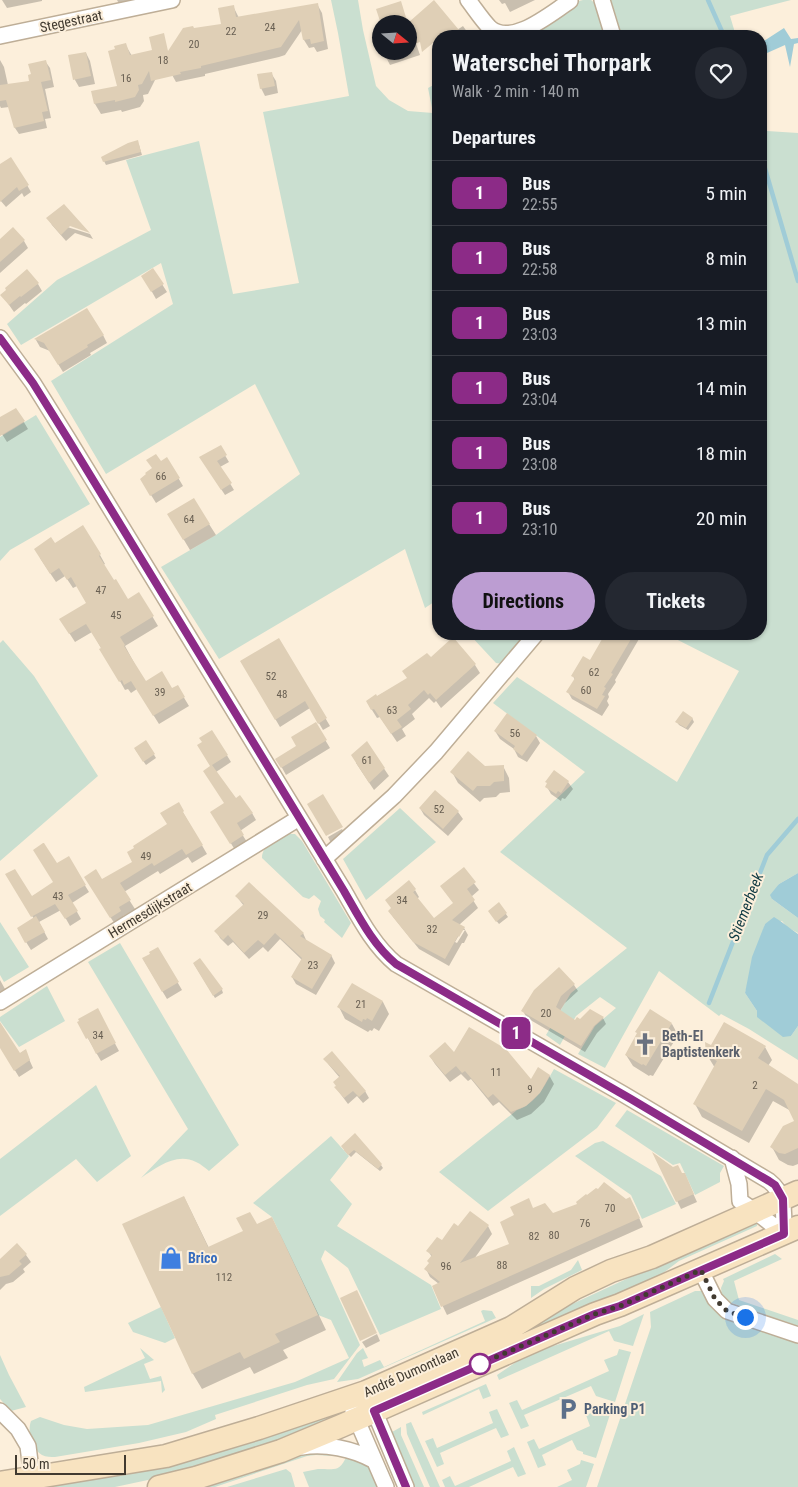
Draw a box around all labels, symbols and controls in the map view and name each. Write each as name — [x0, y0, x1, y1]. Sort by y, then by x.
street label: Stegestraat — [38, 7, 104, 35]
north arrow — [372, 15, 418, 60]
map controls — [372, 15, 417, 60]
house number: 24 — [265, 21, 276, 34]
house number: 22 — [226, 25, 236, 38]
house number: 20 — [189, 38, 199, 51]
button: heart — [695, 47, 747, 99]
text: Waterschei Thorpark — [452, 49, 651, 77]
house number: 18 — [158, 54, 168, 67]
house number: 16 — [121, 72, 131, 85]
text: Walk · 2 min · 140 m — [452, 82, 579, 101]
text: Departures — [452, 126, 536, 149]
text: Bus — [522, 172, 551, 195]
text: 1 — [475, 182, 484, 203]
text: 5 min — [705, 182, 747, 205]
text: 22:55 — [522, 195, 557, 214]
text: Bus — [522, 237, 551, 260]
text: 1 — [475, 247, 484, 268]
text: 8 min — [705, 247, 747, 270]
text: 22:58 — [522, 260, 557, 279]
text: Bus — [522, 302, 551, 325]
text: 1 — [475, 312, 484, 333]
text: 13 min — [696, 312, 747, 335]
text: 23:03 — [522, 325, 557, 344]
text: Bus — [522, 367, 551, 390]
text: 1 — [475, 377, 484, 398]
text: 14 min — [696, 377, 747, 400]
text: 23:04 — [522, 390, 557, 409]
text: Bus — [522, 432, 551, 455]
text: 1 — [475, 442, 484, 463]
text: 18 min — [696, 442, 747, 465]
text: 23:08 — [522, 455, 557, 474]
house number: 66 — [156, 470, 166, 483]
text: Bus — [522, 497, 551, 520]
text: 1 — [475, 507, 484, 528]
text: 20 min — [696, 507, 747, 530]
house number: 64 — [184, 513, 195, 526]
text: 23:10 — [522, 520, 557, 539]
button: Directions — [452, 572, 595, 630]
button: Tickets — [605, 572, 747, 630]
house number: 47 — [96, 584, 106, 597]
house number: 45 — [111, 609, 121, 622]
house number: 62 — [589, 666, 599, 679]
house number: 52 — [266, 670, 276, 683]
house number: 60 — [581, 684, 591, 697]
house number: 39 — [155, 686, 165, 699]
house number: 48 — [277, 688, 287, 701]
house number: 63 — [387, 704, 397, 717]
house number: 56 — [510, 727, 520, 740]
house number: 61 — [362, 754, 372, 767]
house number: 52 — [434, 803, 444, 816]
house number: 49 — [141, 850, 151, 863]
water label: Stiemerbeek — [725, 870, 767, 944]
street label: Hermesdijkstraat — [105, 879, 195, 941]
house number: 43 — [53, 890, 63, 903]
house number: 34 — [397, 894, 408, 907]
house number: 29 — [258, 909, 268, 922]
house number: 32 — [427, 923, 437, 936]
house number: 23 — [308, 959, 318, 972]
house number: 21 — [356, 998, 366, 1011]
house number: 20 — [541, 1007, 551, 1020]
line badge: 1 — [500, 1017, 532, 1049]
text: 1 — [511, 1022, 521, 1043]
place label: Beth-El Baptistenkerk — [662, 1028, 740, 1060]
house number: 34 — [93, 1029, 104, 1042]
church icon: Beth-El Baptistenkerk — [632, 1031, 658, 1057]
house number: 11 — [491, 1066, 501, 1079]
house number: 2 — [752, 1079, 758, 1092]
house number: 9 — [527, 1083, 533, 1096]
house number: 70 — [605, 1202, 615, 1215]
house number: 76 — [580, 1217, 590, 1230]
house number: 80 — [549, 1229, 559, 1242]
house number: 82 — [529, 1230, 539, 1243]
shop icon: Brico — [158, 1245, 184, 1271]
place label: Brico — [188, 1250, 217, 1266]
house number: 88 — [497, 1259, 507, 1272]
house number: 96 — [441, 1260, 451, 1273]
house number: 112 — [216, 1271, 232, 1284]
your location — [733, 1305, 758, 1330]
street label: André Dumontlaan — [361, 1344, 461, 1400]
unlabelled marker — [469, 1353, 491, 1375]
parking icon: Parking P1 — [555, 1396, 581, 1422]
place label: Parking P1 — [584, 1401, 646, 1417]
scale bar — [15, 1452, 126, 1475]
text: 50 m — [22, 1456, 50, 1472]

